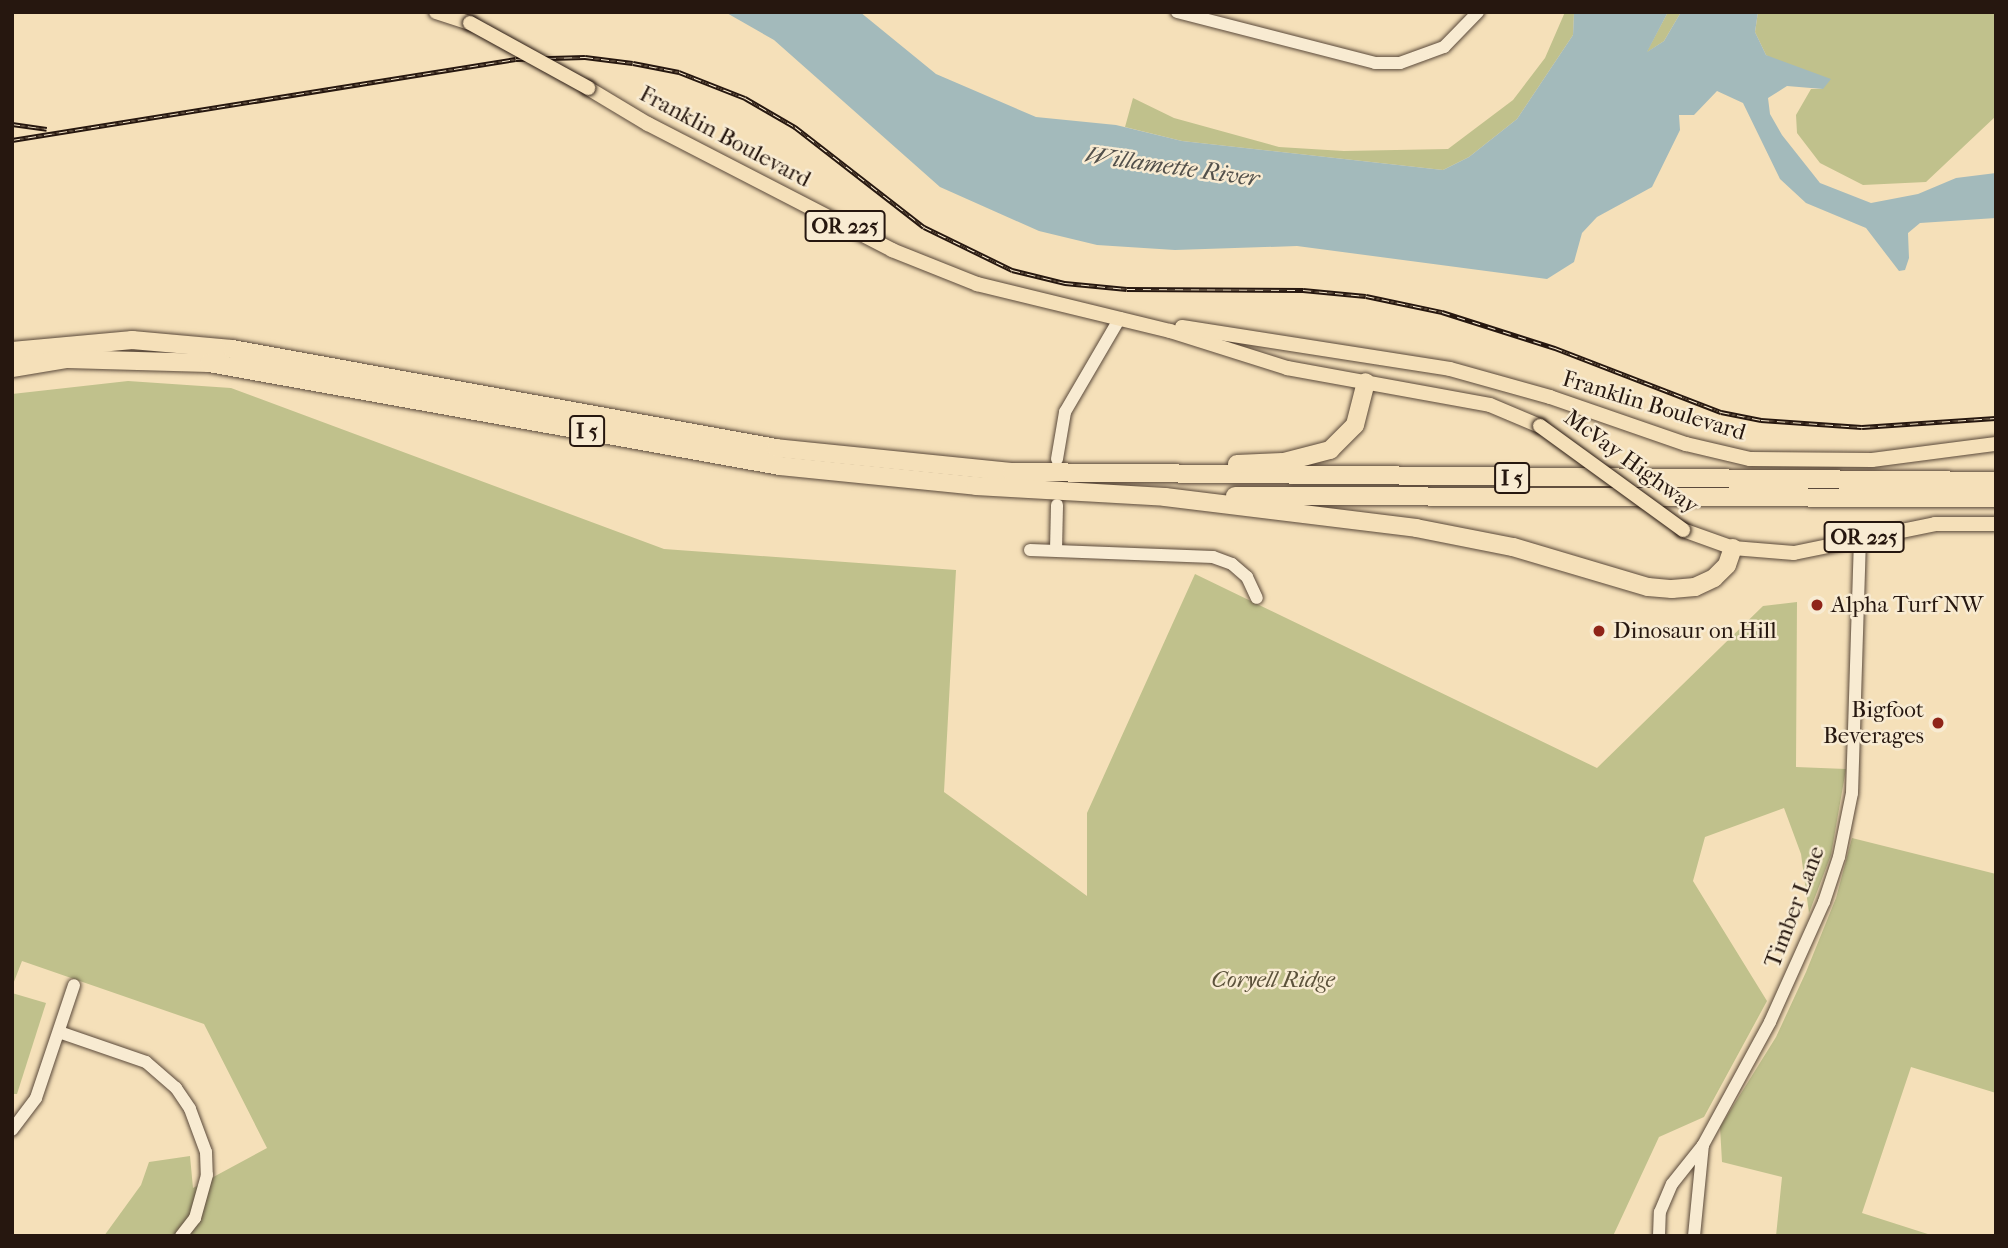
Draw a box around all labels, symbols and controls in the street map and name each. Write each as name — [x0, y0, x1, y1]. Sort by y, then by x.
street label: Franklin Boulevard — [635, 80, 815, 194]
water label: Willamette River — [1083, 141, 1261, 193]
road number: OR 225 — [803, 208, 887, 244]
street label: Franklin Boulevard — [1559, 365, 1749, 447]
street label: McVay Highway — [1558, 404, 1704, 520]
road number: I 5 — [568, 414, 606, 448]
road number: I 5 — [1493, 461, 1531, 496]
road number: OR 225 — [1822, 520, 1906, 554]
place label: Alpha Turf NW — [1831, 591, 1983, 619]
marker: Alpha Turf NW — [1809, 597, 1825, 613]
place label: Dinosaur on Hill — [1613, 617, 1777, 645]
marker: Dinosaur on Hill — [1591, 623, 1607, 639]
place label: Bigfoot Beverages — [1823, 696, 1924, 750]
marker: Bigfoot Beverages — [1930, 715, 1946, 731]
street label: Timber Lane — [1759, 842, 1831, 972]
park label: Coryell Ridge — [1211, 966, 1335, 994]

